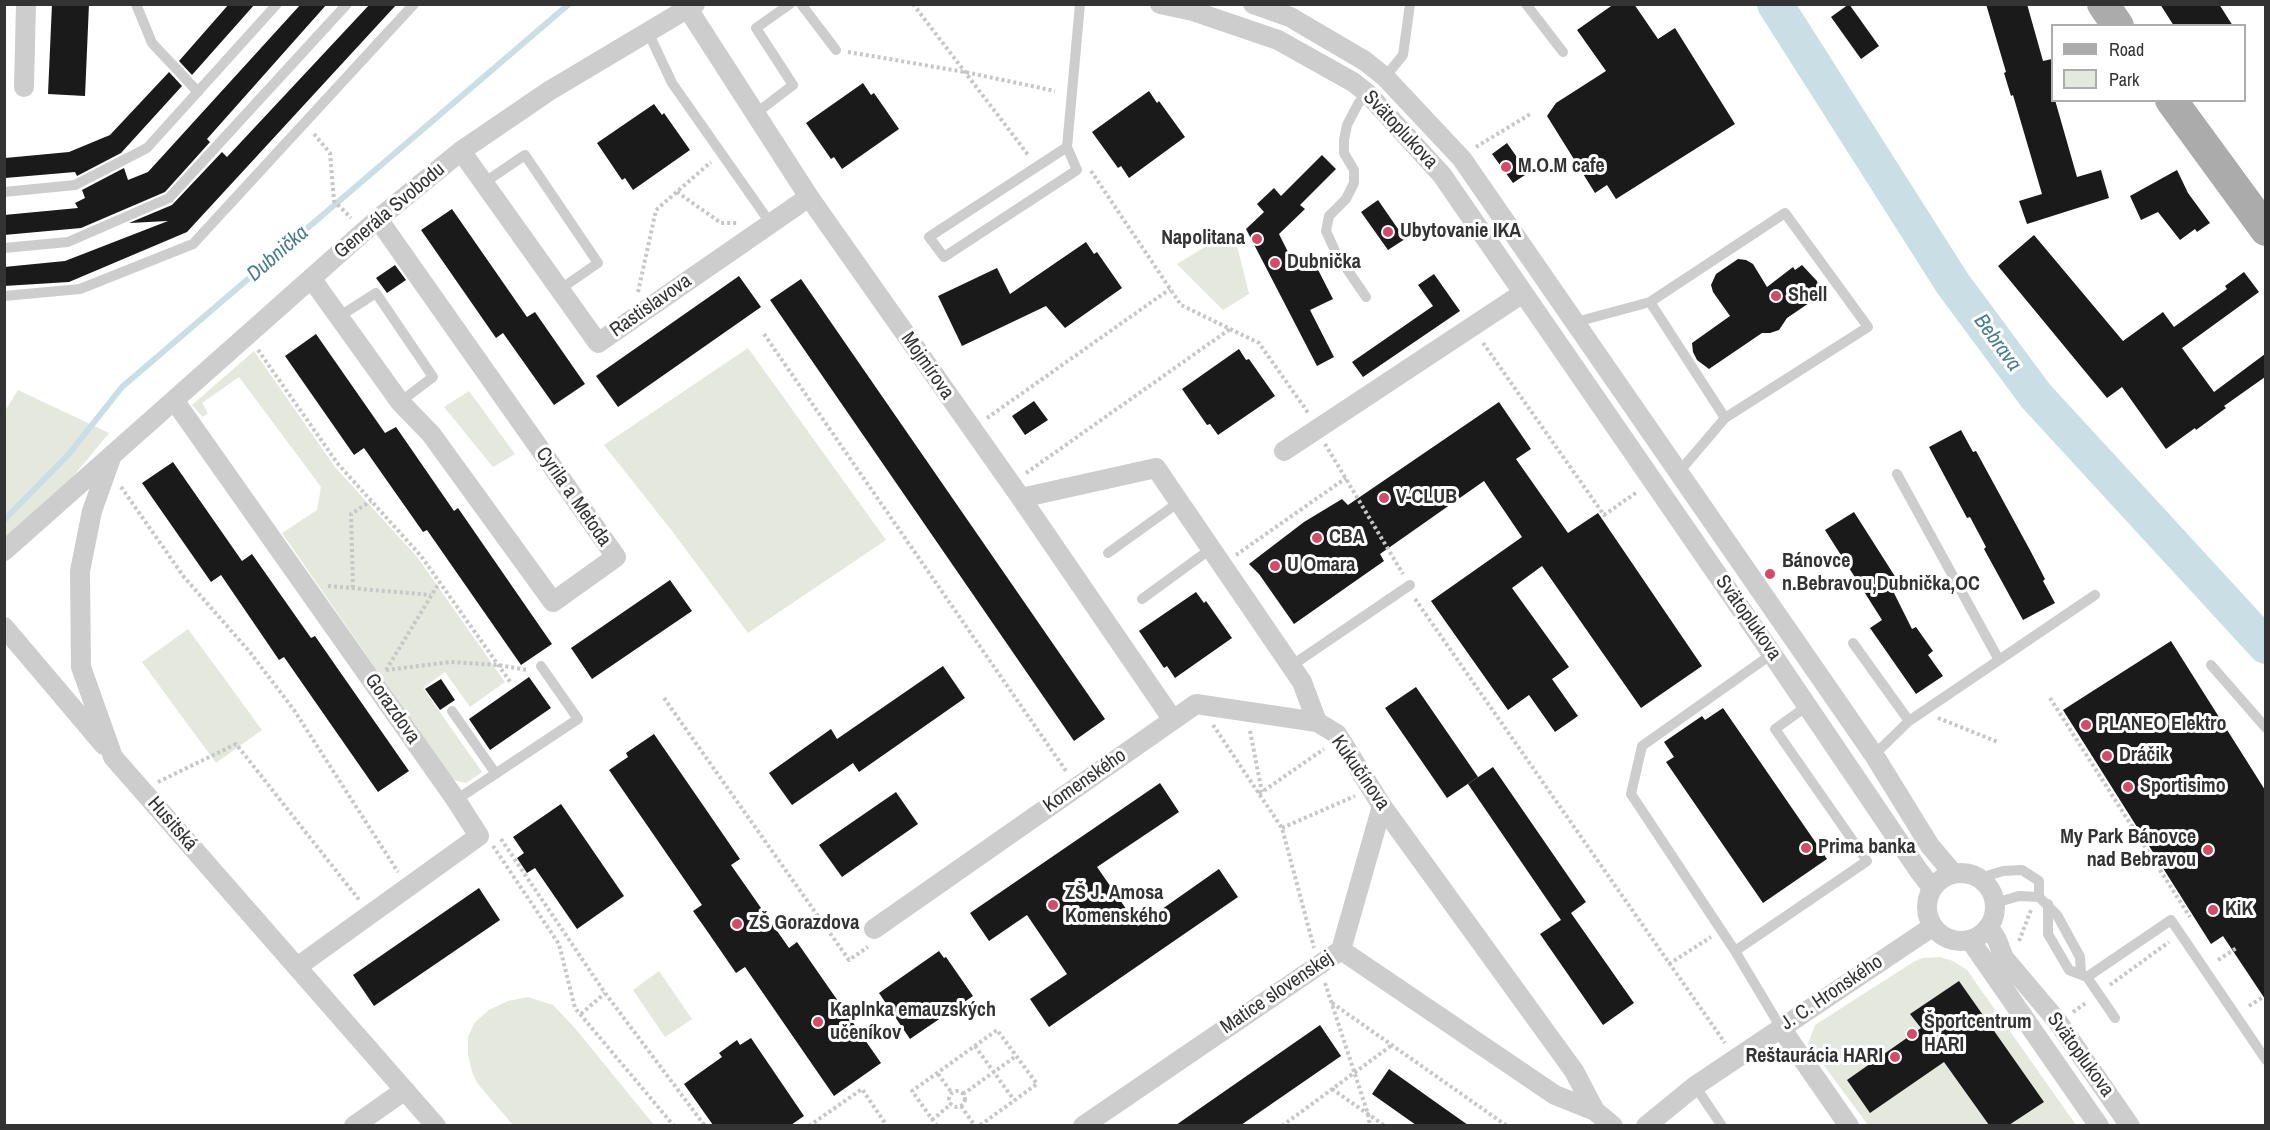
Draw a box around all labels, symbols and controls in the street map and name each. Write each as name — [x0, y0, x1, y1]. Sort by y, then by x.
legend — [2051, 24, 2246, 102]
text: Road — [2109, 37, 2144, 62]
text: Park — [2109, 67, 2139, 92]
street label: Svätoplukova — [1358, 86, 1442, 174]
place label: M.O.M cafe — [1518, 155, 1605, 179]
street label: Generála Svobodu — [330, 158, 450, 264]
marker: M.O.M cafe — [1499, 160, 1513, 174]
place label: Ubytovanie IKA — [1400, 220, 1521, 244]
water label: Dubnička — [242, 221, 314, 287]
marker: Ubytovanie IKA — [1381, 225, 1395, 239]
place label: Napolitana — [1161, 227, 1245, 251]
marker: Napolitana — [1250, 232, 1264, 246]
place label: Dubnička — [1287, 251, 1361, 275]
marker: Dubnička — [1268, 256, 1282, 270]
street label: Rastislavova — [606, 269, 696, 343]
place label: Shell — [1788, 284, 1827, 308]
marker: Shell — [1769, 289, 1783, 303]
water label: Bebrava — [1968, 310, 2026, 376]
street label: Mojmírova — [895, 328, 959, 404]
street label: Cyrila a Metoda — [530, 443, 616, 551]
place label: V-CLUB — [1396, 486, 1457, 510]
marker: V-CLUB — [1377, 491, 1391, 505]
place label: CBA — [1329, 526, 1365, 550]
marker: CBA — [1310, 531, 1324, 545]
place label: Bánovce n.Bebravou,Dubnička,OC — [1782, 550, 1980, 597]
place label: U Omara — [1287, 554, 1355, 578]
marker: U Omara — [1268, 559, 1282, 573]
marker: Bánovce n.Bebravou,Dubnička,OC — [1763, 567, 1777, 581]
street label: Svätoplukova — [1710, 571, 1786, 665]
street label: Gorazdova — [359, 669, 425, 749]
place label: PLANEO Elektro — [2098, 713, 2226, 737]
marker: PLANEO Elektro — [2079, 718, 2093, 732]
street label: Kukučínova — [1326, 731, 1394, 815]
street label: Komenského — [1039, 744, 1131, 818]
place label: Dráčik — [2119, 744, 2169, 768]
marker: Dráčik — [2100, 749, 2114, 763]
place label: Sportisimo — [2140, 775, 2226, 799]
marker: Sportisimo — [2121, 780, 2135, 794]
street label: Husitská — [142, 792, 202, 856]
place label: My Park Bánovce nad Bebravou — [2060, 826, 2196, 873]
place label: Prima banka — [1818, 836, 1916, 860]
marker: Prima banka — [1799, 841, 1813, 855]
marker: My Park Bánovce nad Bebravou — [2201, 843, 2215, 857]
place label: ZŠ J. Amosa Komenského — [1065, 882, 1168, 929]
marker: ZŠ J. Amosa Komenského — [1046, 898, 1060, 912]
place label: KiK — [2225, 898, 2253, 922]
marker: KiK — [2206, 903, 2220, 917]
place label: ZŠ Gorazdova — [749, 912, 859, 936]
marker: ZŠ Gorazdova — [730, 917, 744, 931]
street label: Matice slovenskej — [1216, 947, 1338, 1039]
street label: J. C. Hronského — [1777, 950, 1887, 1036]
place label: Kaplnka emauzských učeníkov — [830, 999, 996, 1046]
street label: Svätoplukova — [2041, 1008, 2119, 1102]
place label: Športcentrum HARI — [1924, 1011, 2032, 1058]
marker: Kaplnka emauzských učeníkov — [811, 1015, 825, 1029]
marker: Športcentrum HARI — [1905, 1027, 1919, 1041]
place label: Reštaurácia HARI — [1745, 1045, 1883, 1069]
marker: Reštaurácia HARI — [1888, 1050, 1902, 1064]

